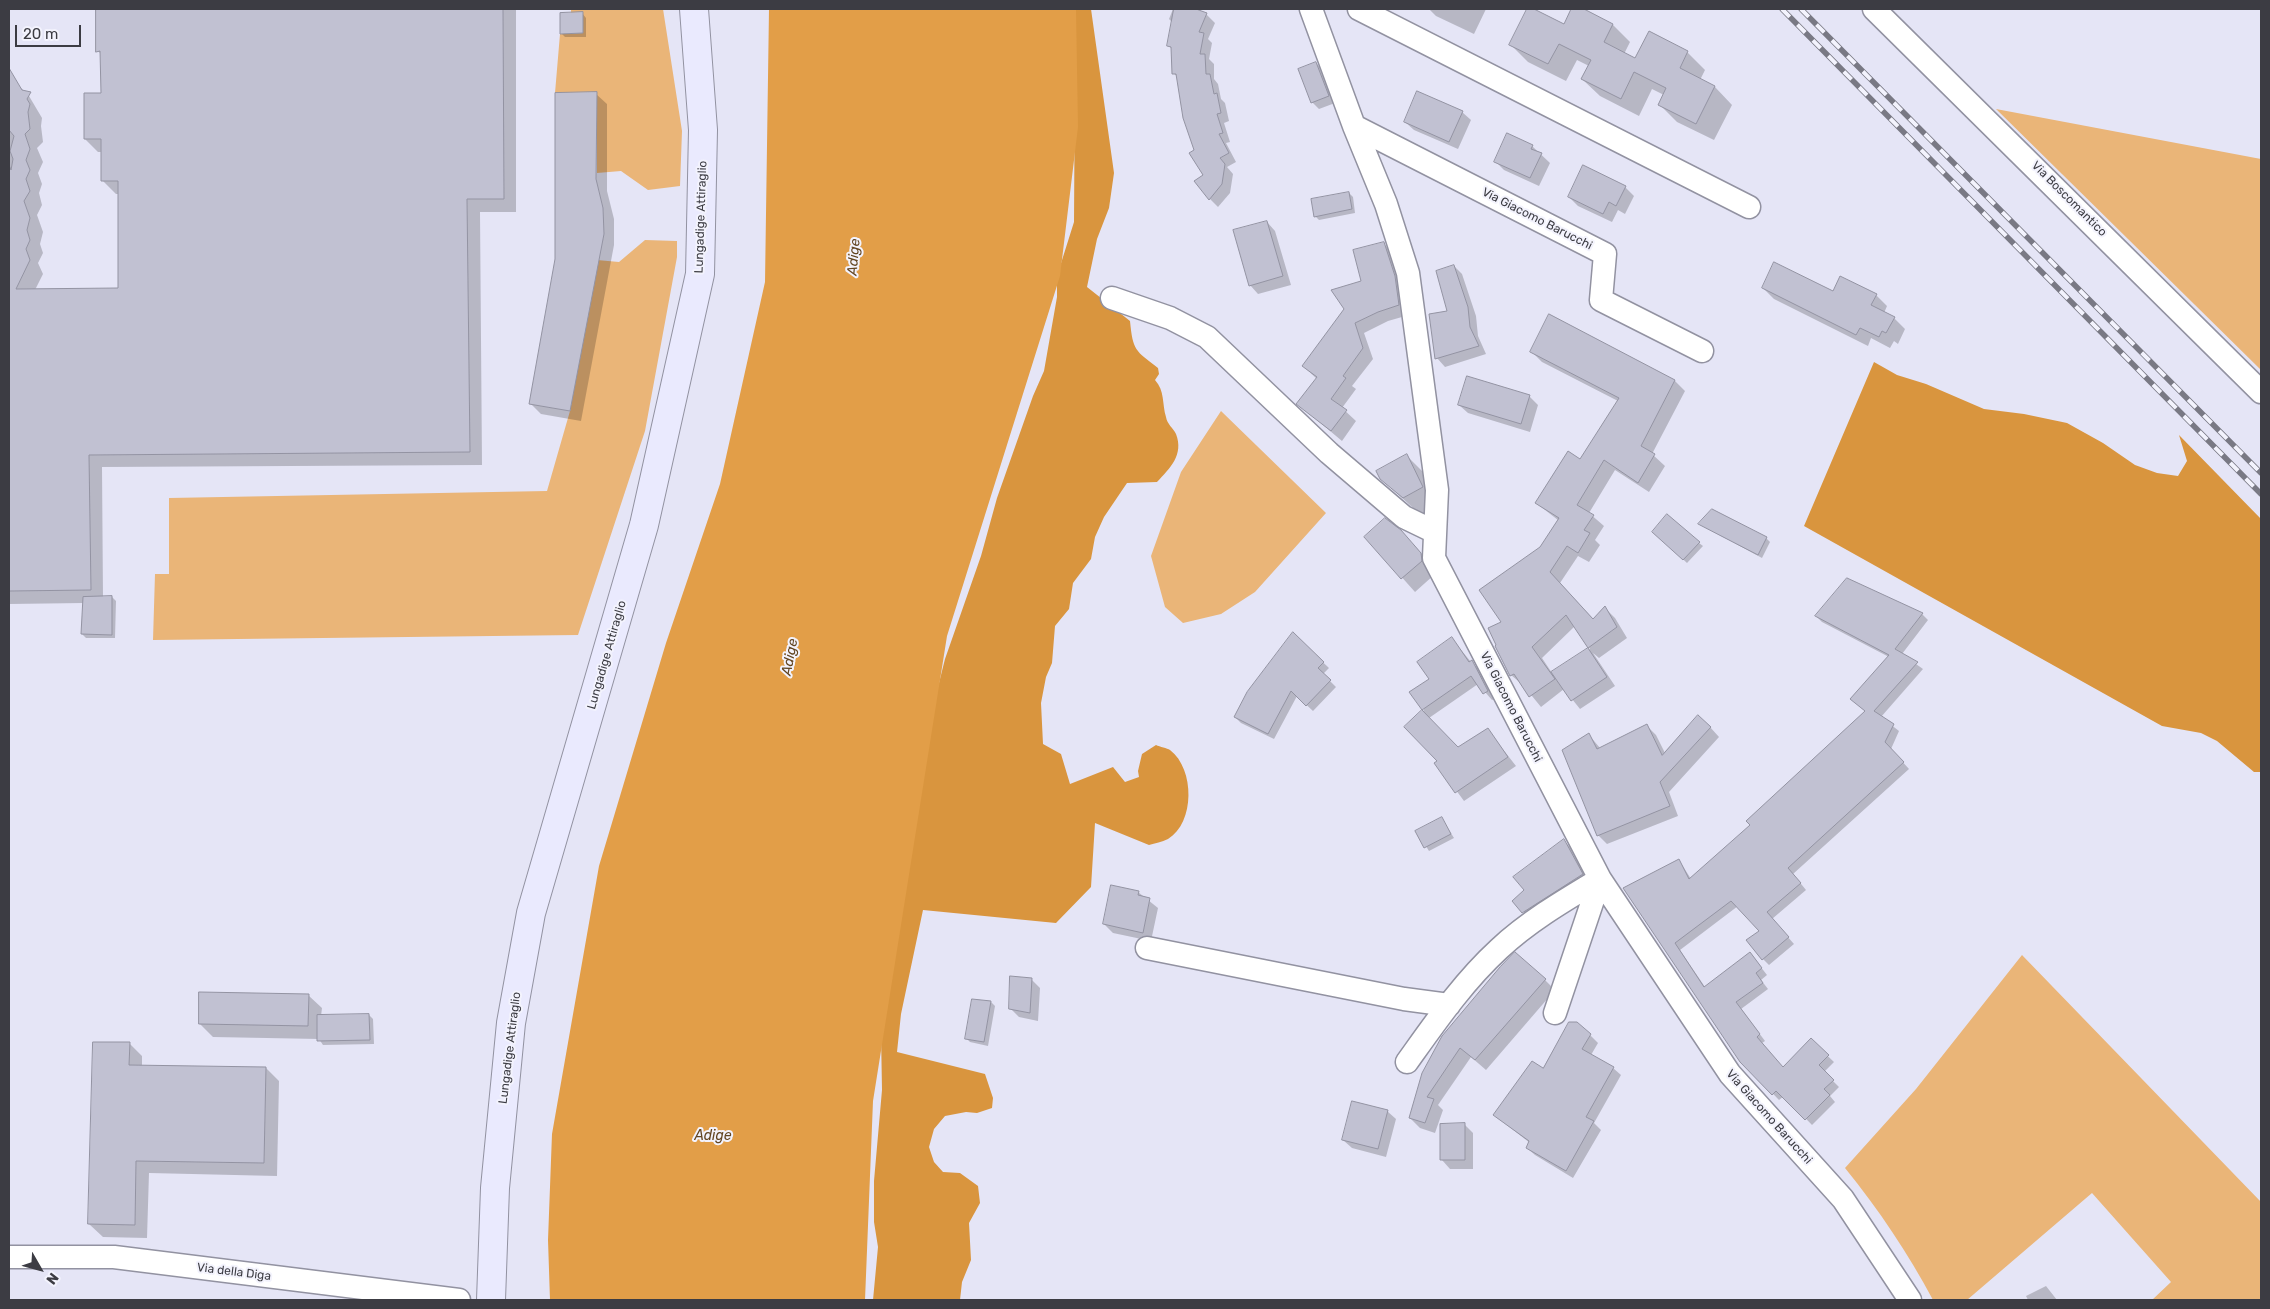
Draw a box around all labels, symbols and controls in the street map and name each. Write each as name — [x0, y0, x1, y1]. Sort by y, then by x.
scale bar — [18, 15, 84, 47]
text: 20 m — [23, 25, 58, 43]
street label: Via Boscomantico — [2028, 158, 2110, 240]
street label: Lungadige Attiraglio — [692, 160, 710, 274]
street label: Via Giacomo Barucchi — [1479, 185, 1595, 253]
water label: Adige — [844, 238, 864, 276]
street label: Lungadige Attiraglio — [585, 599, 629, 711]
water label: Adige — [778, 637, 802, 677]
street label: Via Giacomo Barucchi — [1477, 649, 1545, 765]
street label: Lungadige Attiraglio — [496, 991, 524, 1105]
street label: Via Giacomo Barucchi — [1723, 1067, 1815, 1167]
water label: Adige — [694, 1128, 732, 1144]
north arrow — [15, 1244, 65, 1294]
street label: Via della Diga — [196, 1260, 272, 1284]
text: N — [42, 1269, 62, 1288]

